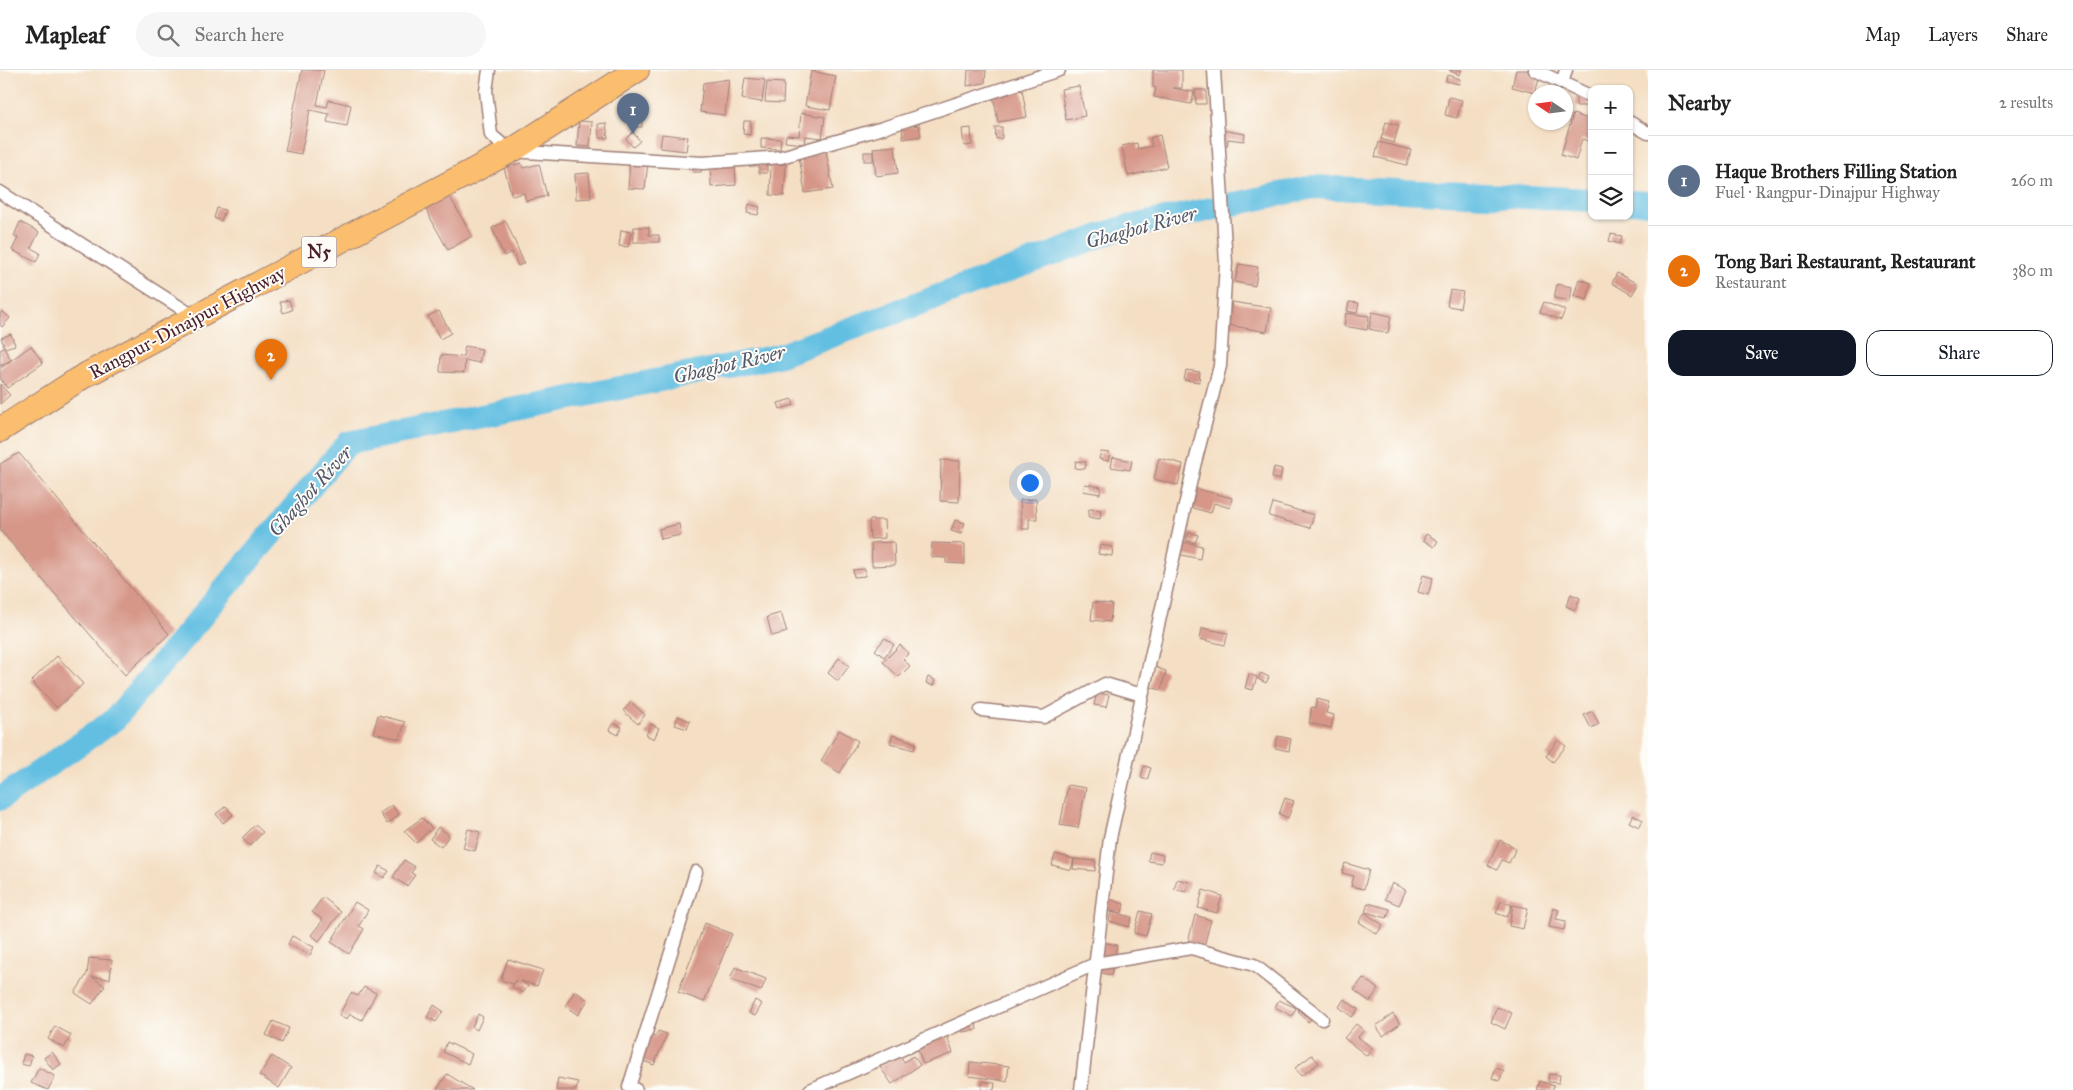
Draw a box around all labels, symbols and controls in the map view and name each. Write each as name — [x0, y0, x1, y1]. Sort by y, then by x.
search box — [136, 12, 486, 57]
text: Mapleaf — [25, 20, 106, 50]
icon: search — [154, 21, 182, 49]
text: Search here — [194, 23, 284, 46]
text: Map — [1865, 24, 1900, 46]
text: Layers — [1928, 24, 1978, 46]
text: Share — [2006, 24, 2048, 46]
north arrow — [1528, 85, 1573, 130]
map controls — [1588, 85, 1633, 220]
button: + — [1588, 85, 1633, 130]
text: Nearby — [1668, 90, 1731, 116]
pin: 1 — [617, 93, 649, 134]
text: 2 results — [1999, 93, 2053, 112]
button: − — [1588, 130, 1633, 175]
text: Haque Brothers Filling Station — [1715, 160, 1957, 183]
text: 1 — [1681, 171, 1687, 190]
text: 260 m — [2011, 171, 2053, 190]
button: layers — [1588, 175, 1633, 220]
text: Fuel · Rangpur-Dinajpur Highway — [1715, 183, 1940, 202]
water label: Ghaghot River — [1083, 200, 1201, 253]
road number: N5 — [302, 236, 336, 268]
text: Tong Bari Restaurant, Restaurant — [1715, 250, 1976, 273]
street label: Rangpur-Dinajpur Highway — [85, 260, 291, 385]
text: 2 — [1680, 261, 1688, 280]
text: 380 m — [2012, 261, 2053, 280]
text: Restaurant — [1715, 273, 1787, 292]
button: Save — [1668, 330, 1856, 376]
button: Share — [1866, 330, 2053, 376]
pin: 2 — [255, 339, 287, 380]
water label: Ghaghot River — [671, 339, 789, 389]
water label: Ghaghot River — [263, 439, 358, 541]
your location — [1017, 470, 1043, 496]

